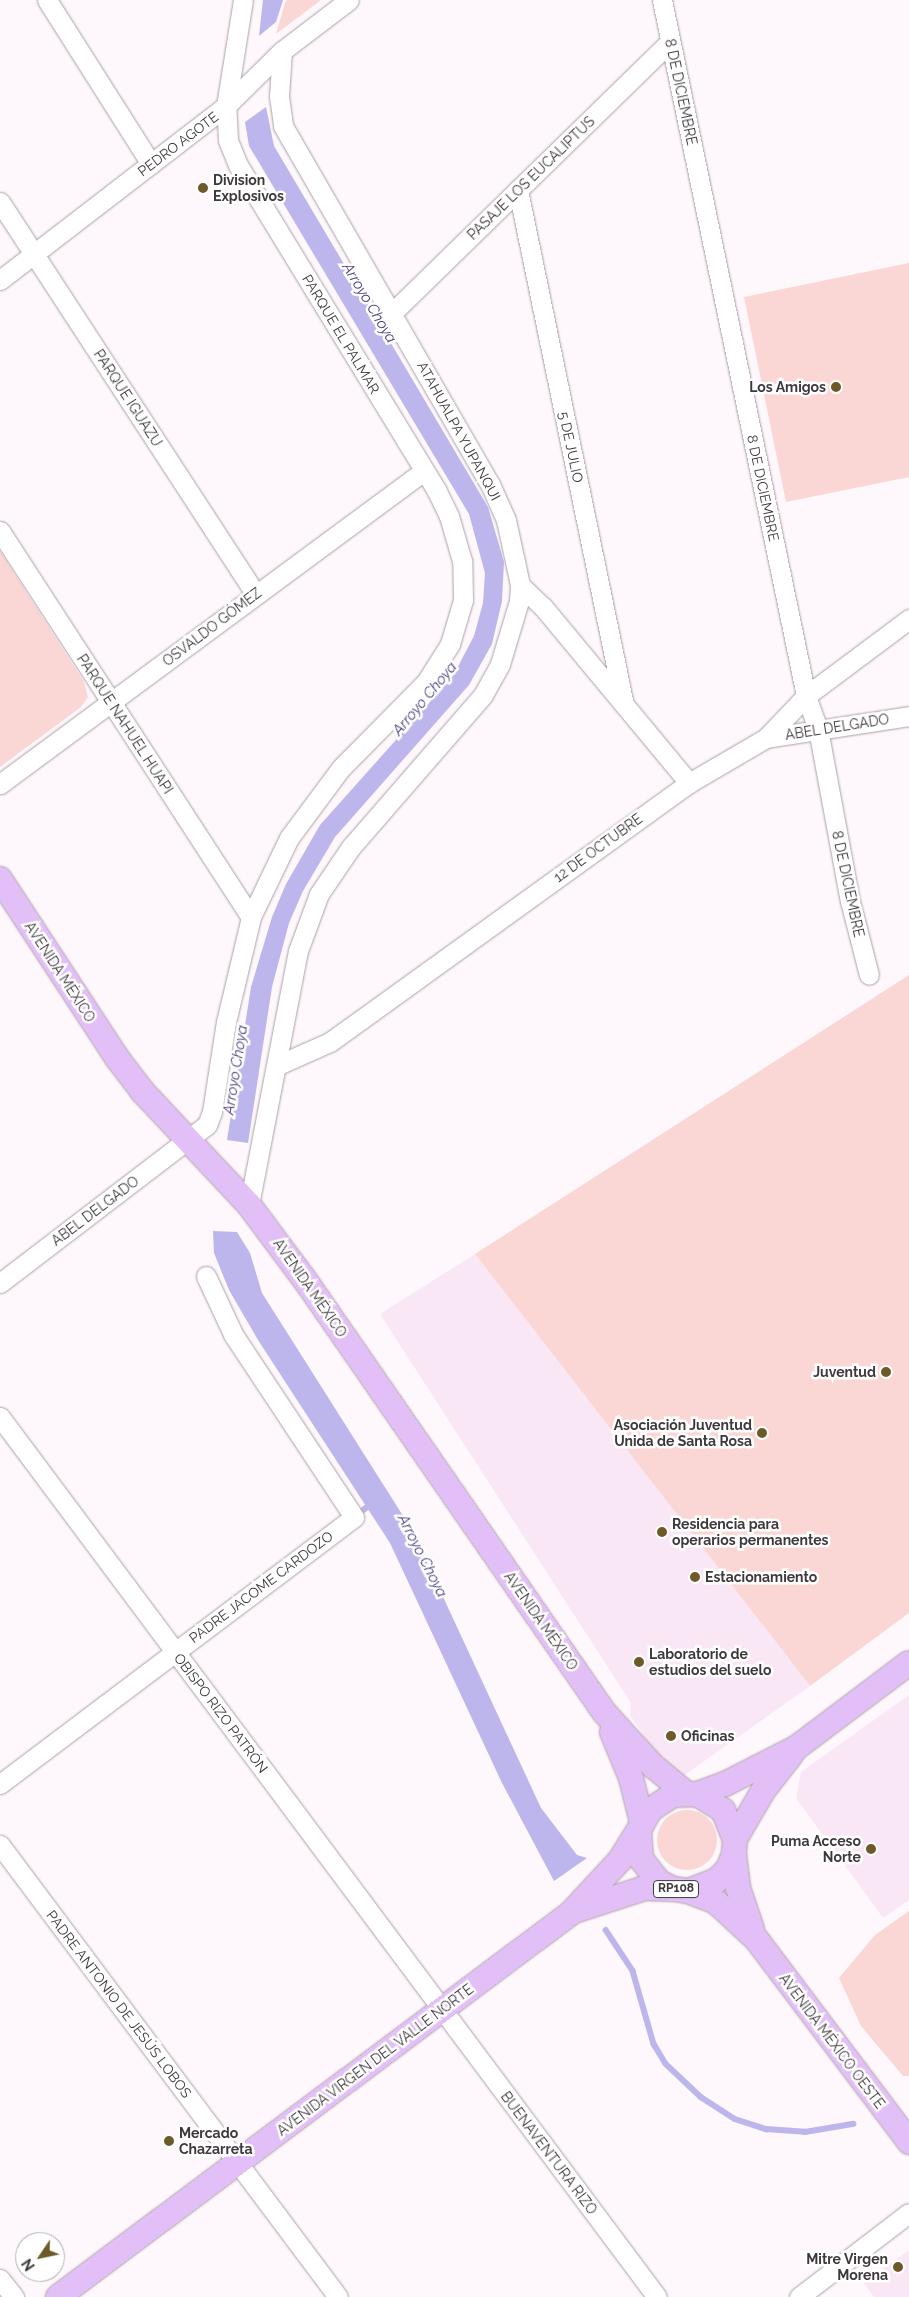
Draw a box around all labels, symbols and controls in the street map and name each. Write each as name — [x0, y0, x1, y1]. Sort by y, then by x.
street label: 8 DE DICIEMBRE — [662, 37, 700, 147]
street label: PEDRO AGOTE — [134, 108, 222, 180]
street label: PASAJE LOS EUCALIPTUS — [464, 113, 598, 243]
place label: Division Explosivos — [213, 172, 284, 204]
marker: Division Explosivos — [197, 182, 209, 194]
water label: Arroyo Choya — [338, 260, 400, 346]
street label: PARQUE EL PALMAR — [299, 271, 383, 397]
street label: PARQUE IGUAZU — [90, 346, 166, 450]
street label: ATAHUALPA YUPANQUI — [414, 358, 504, 504]
place label: Los Amigos — [749, 379, 826, 395]
marker: Los Amigos — [830, 381, 842, 393]
street label: 5 DE JULIO — [555, 410, 587, 484]
street label: 8 DE DICIEMBRE — [744, 433, 782, 543]
street label: OSVALDO GÓMEZ — [159, 584, 265, 670]
street label: PARQUE NAHUEL HUAPI — [73, 651, 177, 797]
water label: Arroyo Choya — [389, 659, 461, 739]
street label: ABEL DELGADO — [784, 710, 890, 744]
street label: 12 DE OCTUBRE — [551, 810, 645, 886]
street label: 8 DE DICIEMBRE — [829, 829, 867, 939]
street label: AVENIDA MÉXICO — [21, 918, 99, 1026]
water label: Arroyo Choya — [220, 1024, 252, 1116]
street label: ABEL DELGADO — [48, 1173, 142, 1249]
street label: AVENIDA MÉXICO — [270, 1235, 350, 1341]
place label: Juventud — [813, 1364, 876, 1380]
marker: Juventud — [880, 1366, 892, 1378]
place label: Asociación Juventud Unida de Santa Rosa — [613, 1417, 752, 1450]
marker: Asociación Juventud Unida de Santa Rosa — [756, 1427, 768, 1439]
water label: Arroyo Choya — [393, 1512, 451, 1600]
place label: Residencia para operarios permanentes — [672, 1516, 829, 1548]
marker: Residencia para operarios permanentes — [656, 1526, 668, 1538]
street label: PADRE JACOME CARDOZO — [186, 1527, 336, 1647]
street label: AVENIDA MÉXICO — [501, 1568, 581, 1674]
place label: Estacionamiento — [705, 1569, 817, 1585]
marker: Estacionamiento — [689, 1571, 701, 1583]
place label: Laboratorio de estudios del suelo — [649, 1646, 772, 1678]
street label: OBISPO RIZO PATRÓN — [171, 1650, 271, 1776]
marker: Laboratorio de estudios del suelo — [633, 1656, 645, 1668]
place label: Oficinas — [681, 1728, 734, 1744]
marker: Oficinas — [665, 1730, 677, 1742]
place label: Puma Acceso Norte — [771, 1833, 861, 1865]
marker: Puma Acceso Norte — [865, 1843, 877, 1855]
road number: RP108 — [652, 1880, 700, 1898]
street label: PADRE ANTONIO DE JESÚS LOBOS — [43, 1907, 195, 2101]
street label: AVENIDA MÉXICO OESTE — [776, 1970, 888, 2112]
street label: AVENIDA VIRGEN DEL VALLE NORTE — [273, 1980, 477, 2140]
street label: BUENAVENTURA RIZO — [497, 2088, 601, 2218]
place label: Mercado Chazarreta — [179, 2125, 252, 2158]
marker: Mercado Chazarreta — [163, 2135, 175, 2147]
north arrow — [15, 2232, 65, 2282]
place label: Mitre Virgen Morena — [806, 2251, 888, 2284]
text: N — [19, 2256, 38, 2274]
marker: Mitre Virgen Morena — [892, 2261, 904, 2273]

